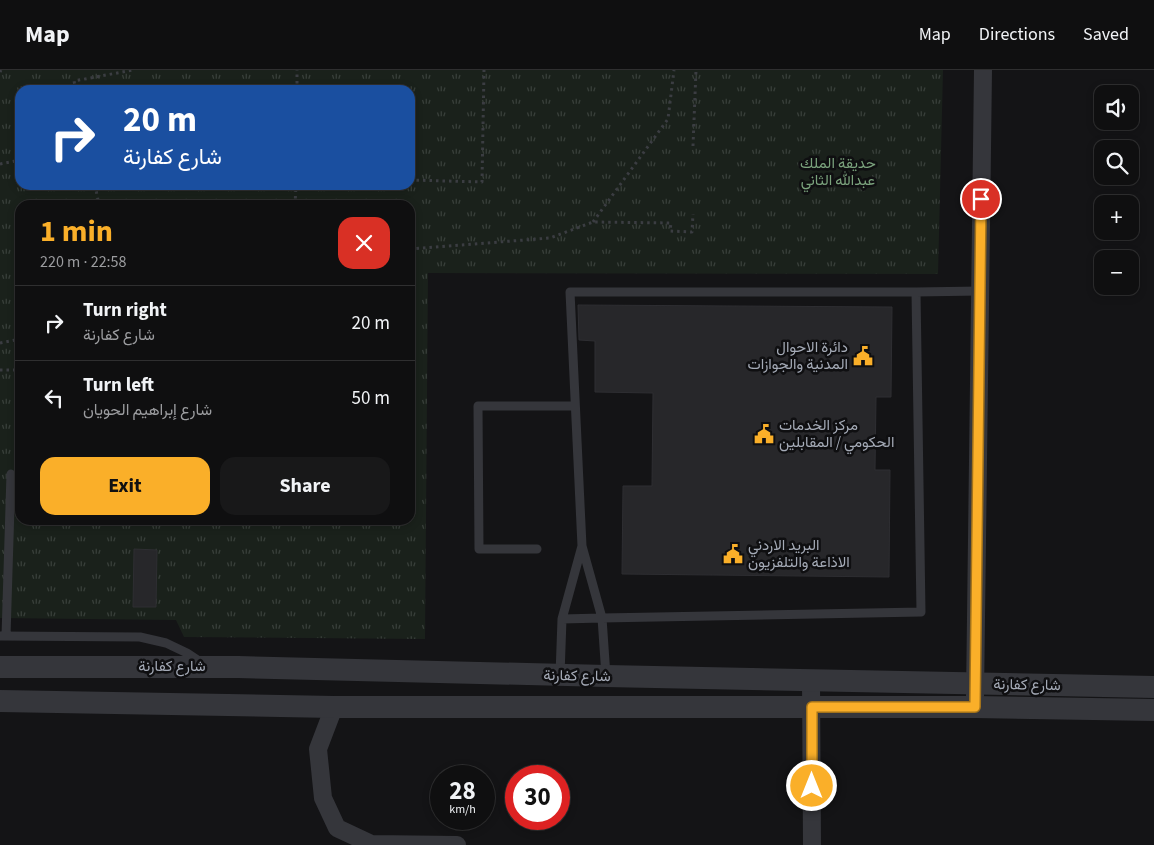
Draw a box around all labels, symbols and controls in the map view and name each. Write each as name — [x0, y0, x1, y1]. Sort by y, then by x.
text: Map — [25, 17, 70, 52]
text: Map — [919, 22, 951, 47]
text: Directions — [979, 22, 1055, 47]
text: Saved — [1083, 22, 1129, 47]
map controls — [1094, 85, 1139, 295]
button: sound — [1094, 85, 1139, 130]
text: 20 m — [123, 95, 197, 145]
icon: right — [40, 105, 105, 170]
button: search — [1094, 140, 1139, 185]
text: شارع كفارنة — [123, 141, 222, 173]
park label: حديقة الملك عبدالله الثاني — [800, 153, 876, 193]
pin — [960, 178, 1002, 220]
icon: arrive — [967, 185, 995, 213]
button: + — [1094, 195, 1139, 240]
text: 1 min — [40, 210, 113, 253]
button: close — [338, 217, 390, 269]
button: − — [1094, 250, 1139, 295]
text: 220 m · 22:58 — [40, 251, 127, 273]
text: Turn right — [83, 297, 167, 324]
icon: right — [40, 309, 68, 337]
text: 20 m — [352, 310, 390, 337]
text: شارع كفارنة — [83, 324, 155, 346]
place label: دائرة الاحوال المدنية والجوازات — [748, 337, 848, 375]
public building icon: دائرة الاحوال المدنية والجوازات — [852, 345, 874, 367]
text: Turn left — [83, 372, 154, 399]
icon: left — [40, 384, 68, 412]
text: 50 m — [352, 385, 390, 412]
text: شارع إبراهيم الحويان — [83, 399, 212, 421]
place label: مركز الخدمات الحكومي / المقابلين — [779, 415, 894, 455]
public building icon: مركز الخدمات الحكومي / المقابلين — [753, 423, 775, 445]
button: Exit — [40, 457, 210, 515]
button: Share — [220, 457, 390, 515]
place label: البريد الاردني الاذاعة والتلفزيون — [748, 535, 850, 573]
public building icon: البريد الاردني الاذاعة والتلفزيون — [722, 543, 744, 565]
street label: شارع كفارنة — [138, 656, 206, 677]
street label: شارع كفارنة — [543, 665, 611, 687]
street label: شارع كفارنة — [993, 674, 1061, 696]
position arrow — [785, 759, 837, 811]
speed limit sign: 30 — [505, 765, 570, 830]
text: 28 — [449, 773, 476, 809]
text: km/h — [449, 801, 476, 818]

